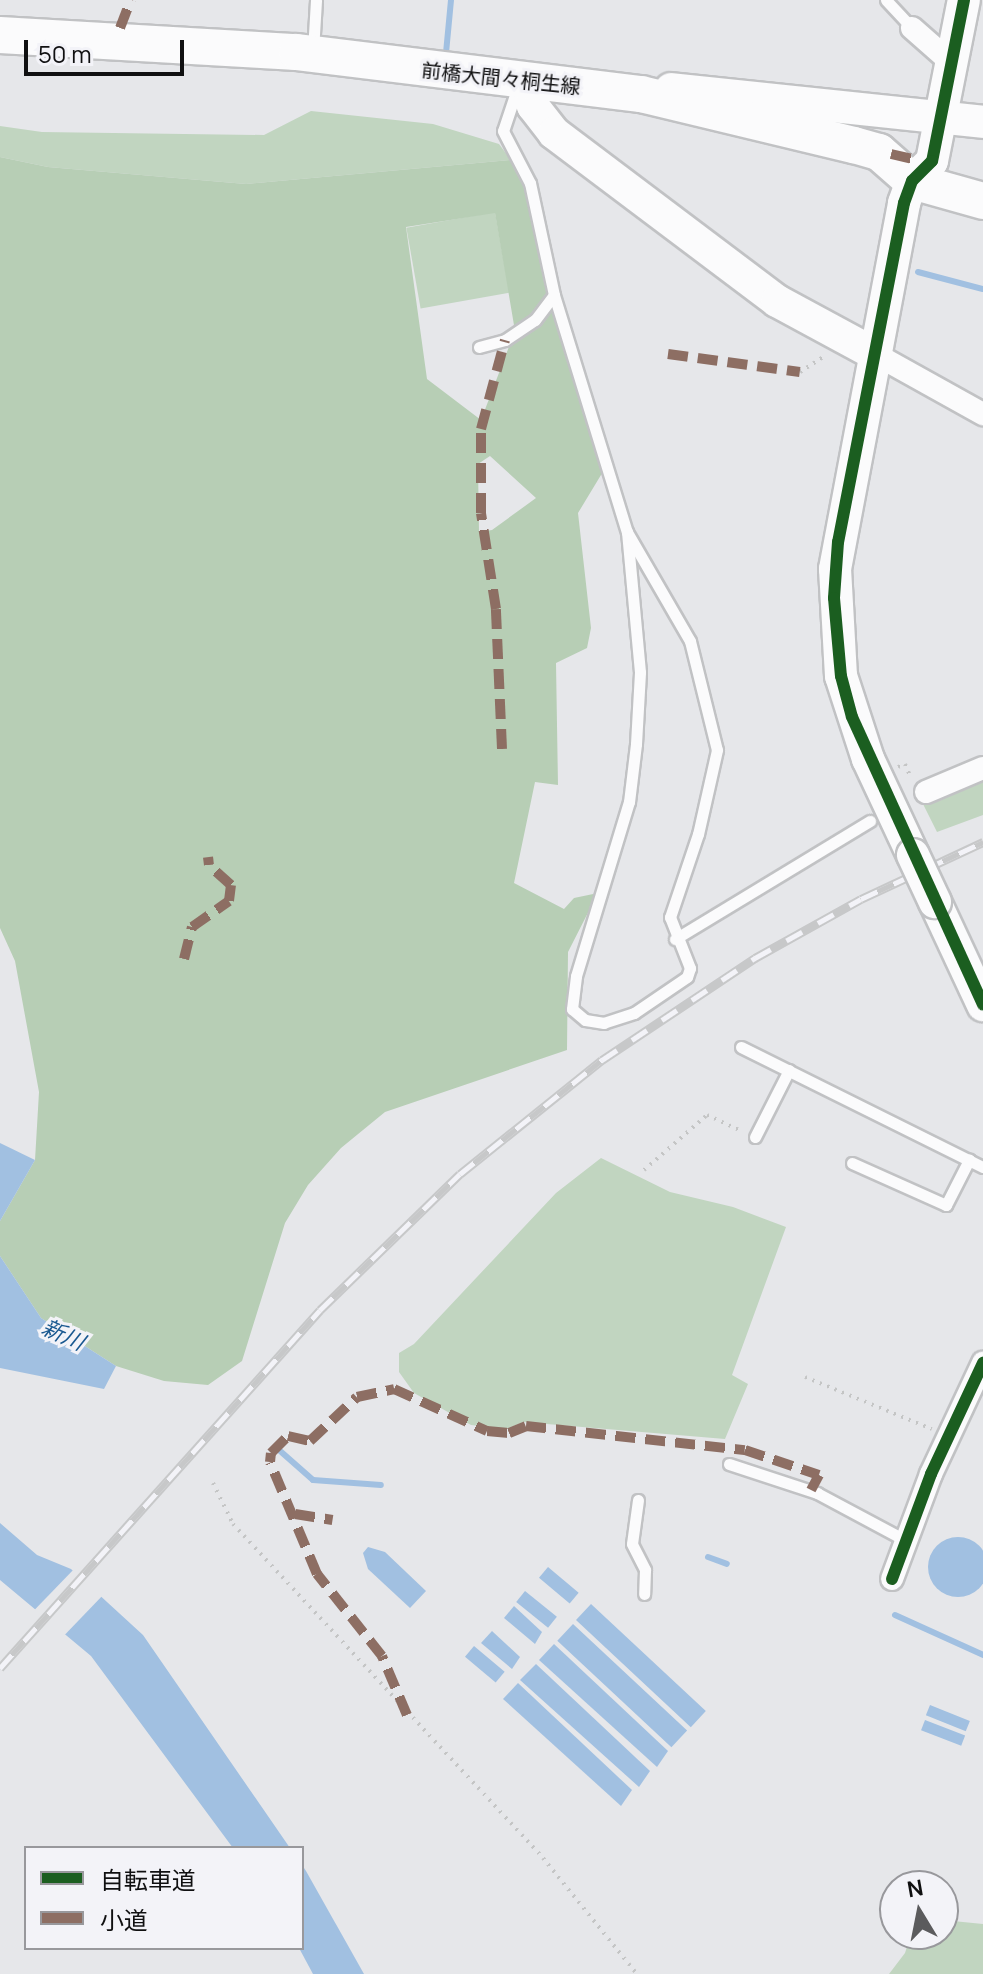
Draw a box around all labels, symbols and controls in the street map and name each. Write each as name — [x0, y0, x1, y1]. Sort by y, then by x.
scale bar — [28, 24, 188, 74]
text: 50 m — [38, 37, 92, 70]
street label: 前橋大間々桐生線 — [420, 58, 582, 98]
water label: 新川 — [38, 1314, 88, 1356]
legend — [24, 1846, 304, 1950]
text: 自転車道 — [100, 1863, 196, 1896]
north arrow — [879, 1870, 959, 1950]
text: N — [905, 1872, 926, 1904]
text: 小道 — [100, 1903, 148, 1936]

